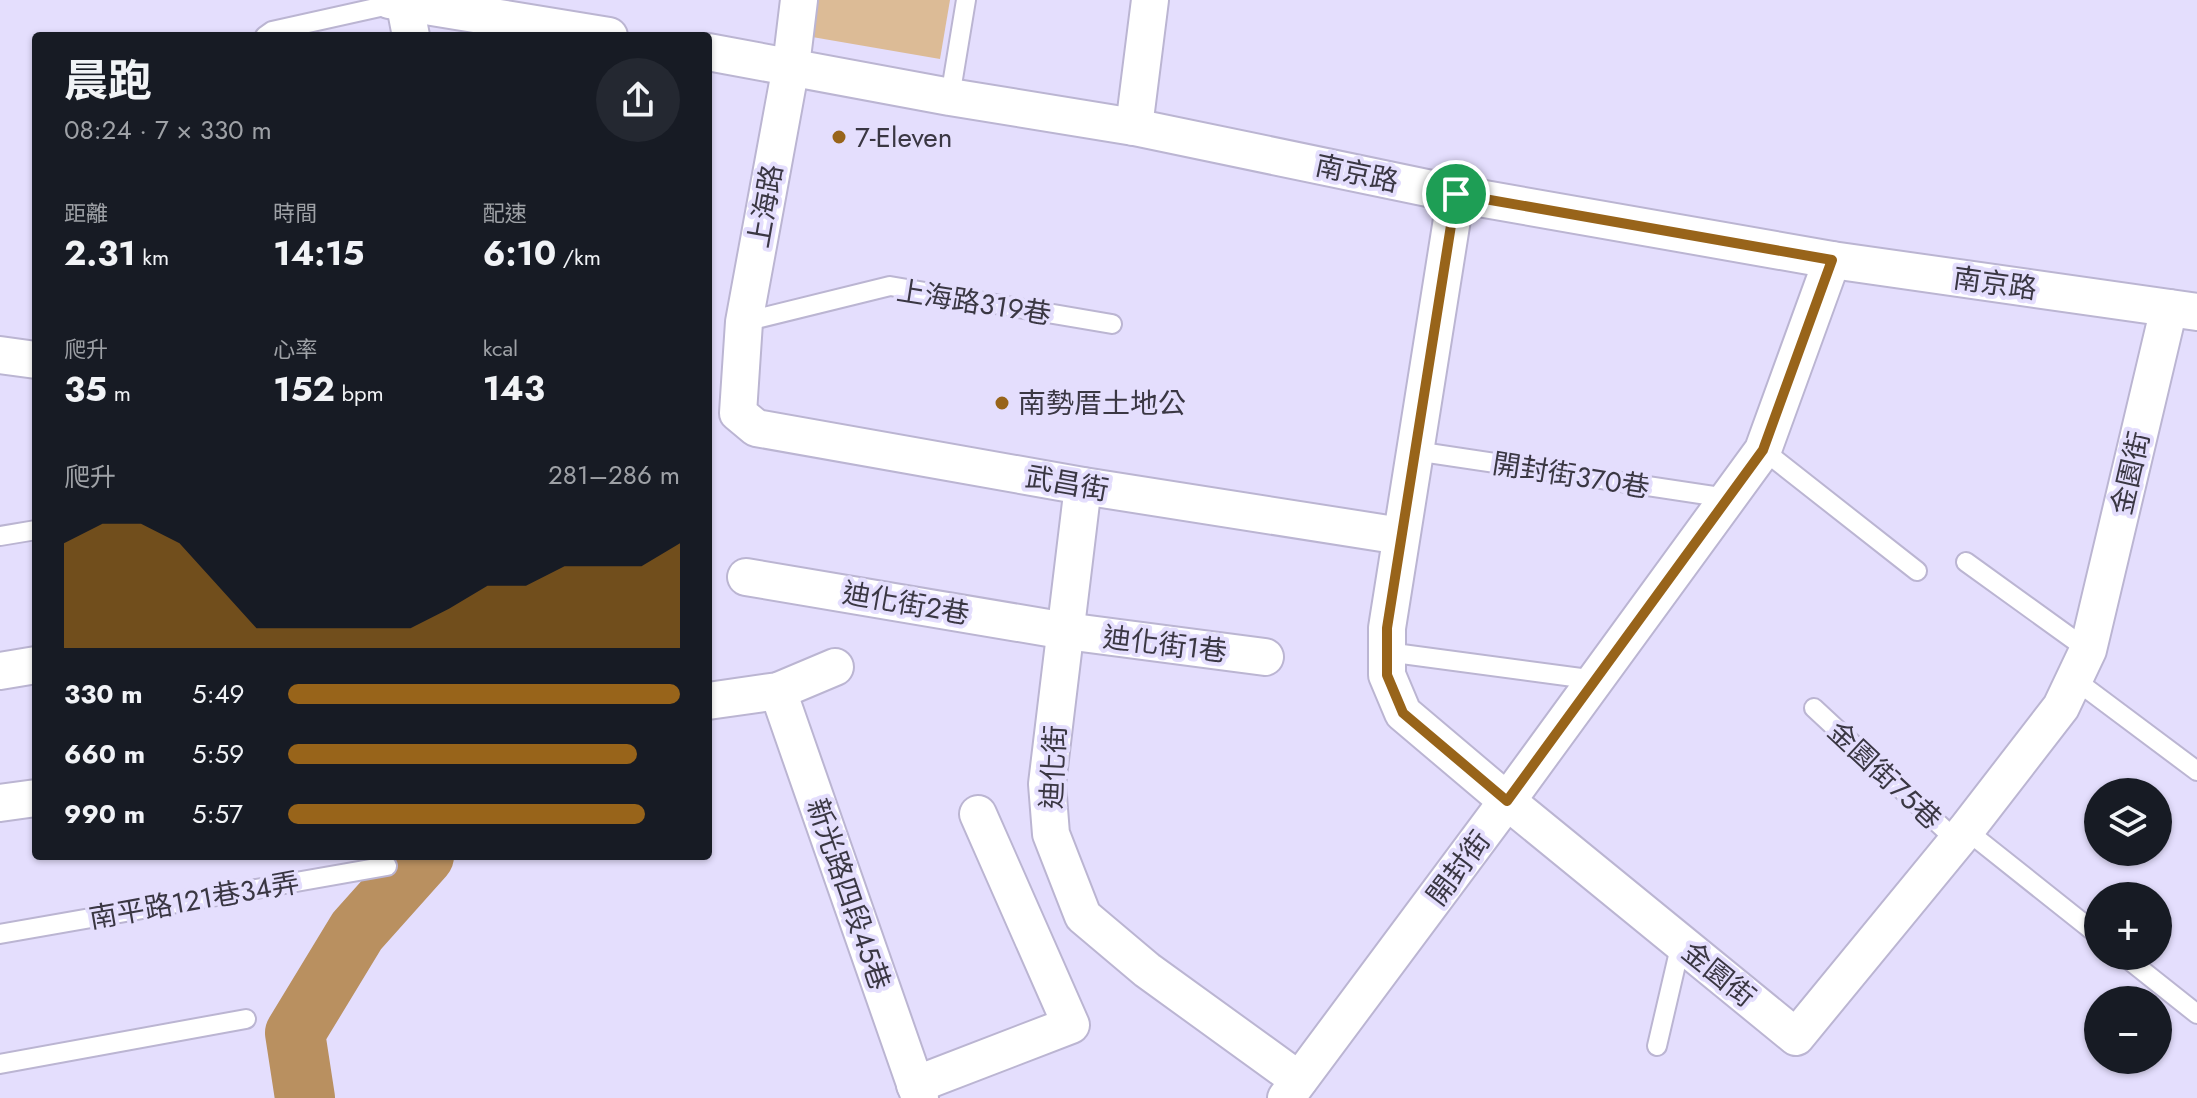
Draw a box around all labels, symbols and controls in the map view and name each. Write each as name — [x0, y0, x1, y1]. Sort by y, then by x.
text: 晨跑 — [64, 49, 152, 113]
button: share — [596, 58, 680, 142]
text: 08:24 · 7 × 330 m — [64, 111, 272, 149]
place label: 7-Eleven — [855, 117, 952, 158]
marker: 7-Eleven — [830, 128, 848, 146]
street label: 南京路 — [1312, 145, 1402, 202]
pin — [1422, 160, 1490, 228]
street label: 上海路 — [738, 161, 793, 251]
icon: arrive — [1434, 172, 1478, 216]
text: 距離 — [64, 197, 108, 229]
text: 時間 — [273, 197, 317, 229]
text: 配速 — [483, 197, 527, 229]
text: 2.31 — [64, 229, 136, 278]
text: 14:15 — [273, 229, 365, 278]
text: 6:10 — [483, 229, 556, 278]
text: km — [136, 241, 169, 273]
text: /km — [556, 241, 601, 273]
street label: 南京路 — [1950, 257, 2039, 310]
street label: 上海路319巷 — [894, 270, 1054, 335]
text: kcal — [483, 332, 518, 364]
text: 爬升 — [64, 333, 108, 365]
text: 心率 — [273, 333, 317, 365]
text: 143 — [483, 364, 545, 413]
text: 35 — [64, 365, 107, 414]
text: 152 — [273, 365, 335, 414]
text: m — [107, 377, 131, 409]
text: bpm — [335, 377, 384, 409]
place label: 南勢厝土地公 — [1018, 383, 1186, 424]
marker: 南勢厝土地公 — [993, 394, 1011, 412]
street label: 金園街 — [2101, 428, 2160, 519]
street label: 開封街370巷 — [1490, 443, 1652, 508]
text: 281–286 m — [548, 456, 680, 494]
street label: 武昌街 — [1022, 456, 1112, 511]
text: 爬升 — [64, 458, 116, 496]
street label: 迪化街2巷 — [839, 572, 972, 635]
street label: 迪化街1巷 — [1101, 617, 1229, 672]
text: 330 m — [64, 675, 143, 713]
text: 5:49 — [192, 675, 245, 713]
street label: 金園街75巷 — [1819, 712, 1951, 839]
street label: 迪化街 — [1031, 724, 1076, 810]
text: 660 m — [64, 735, 145, 773]
text: 5:59 — [192, 735, 244, 773]
map controls — [2084, 778, 2172, 1074]
button: layers — [2084, 778, 2172, 866]
street label: 新光路四段45巷 — [797, 793, 900, 995]
text: 990 m — [64, 795, 145, 833]
text: 5:57 — [192, 795, 243, 833]
street label: 開封街 — [1417, 822, 1500, 914]
street label: 南平路121巷34弄 — [86, 862, 302, 939]
button: + — [2084, 882, 2172, 970]
street label: 金園街 — [1673, 932, 1764, 1017]
button: − — [2084, 986, 2172, 1074]

